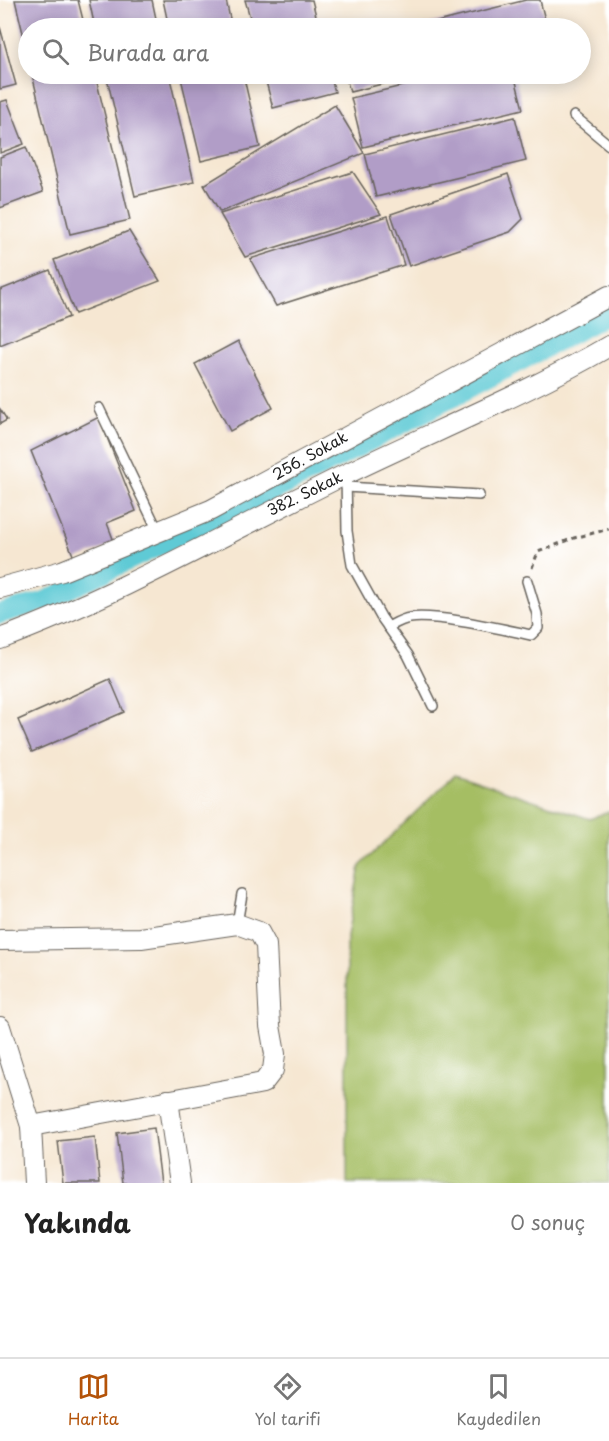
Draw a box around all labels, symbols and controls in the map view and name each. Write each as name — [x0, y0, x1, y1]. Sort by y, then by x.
search box — [18, 18, 591, 84]
icon: search — [39, 35, 72, 68]
text: Burada ara — [87, 35, 209, 68]
street label: 256. Sokak — [267, 424, 351, 485]
street label: 382. Sokak — [263, 464, 346, 521]
text: Yakında — [24, 1203, 131, 1242]
text: 0 sonuç — [510, 1207, 585, 1237]
tab: Harita — [68, 1370, 119, 1430]
tab: Yol tarifi — [254, 1370, 321, 1430]
tab: Kaydedilen — [457, 1370, 541, 1430]

